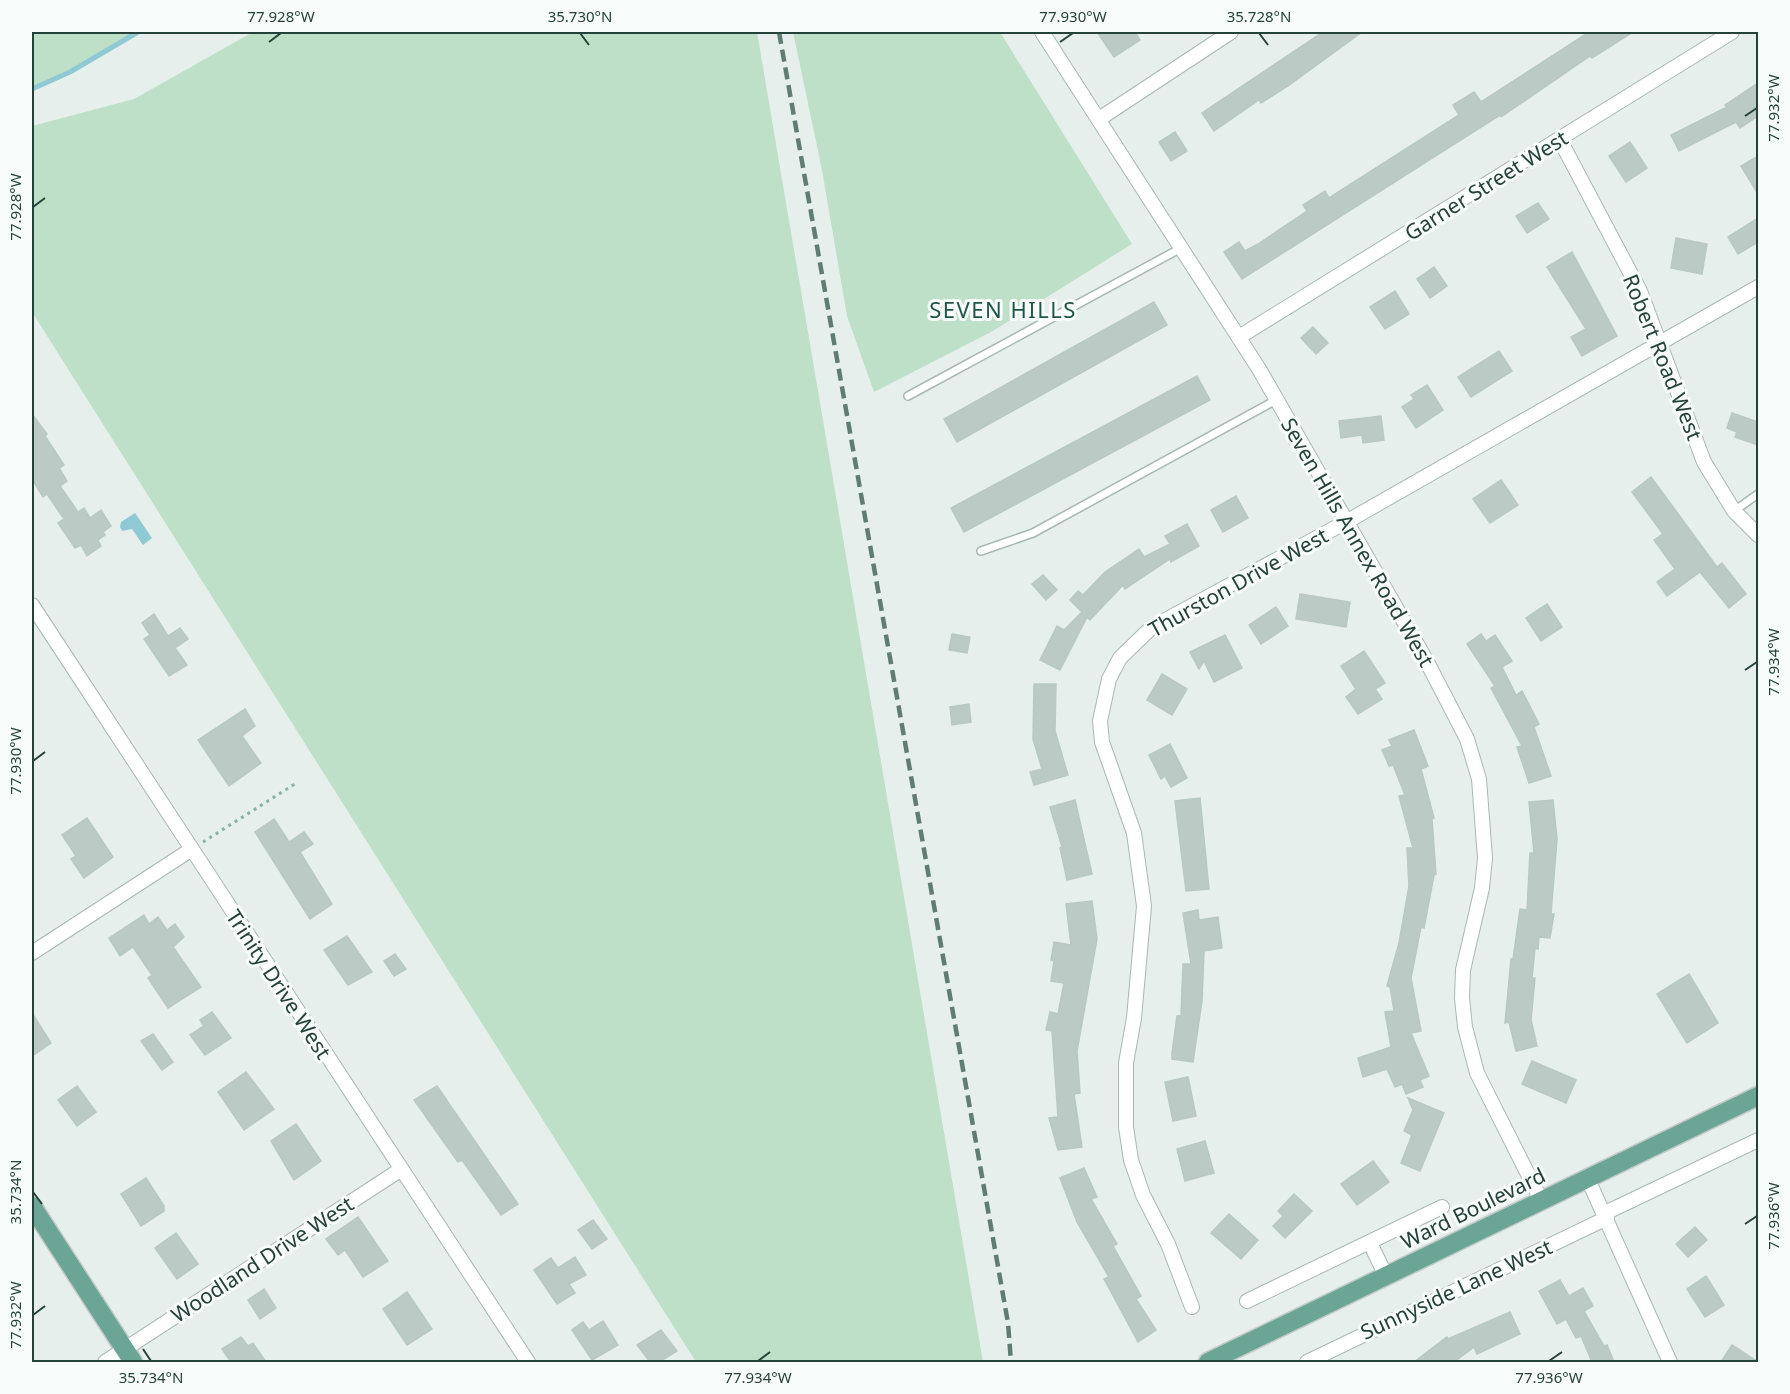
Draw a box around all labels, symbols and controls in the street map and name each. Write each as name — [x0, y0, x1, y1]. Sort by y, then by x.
text: 77.928°W — [247, 6, 315, 26]
text: 35.730°N — [548, 6, 612, 26]
text: 77.930°W — [1039, 6, 1107, 26]
text: 35.728°N — [1227, 6, 1291, 26]
text: 77.932°W — [1763, 74, 1783, 142]
street label: Garner Street West — [1399, 123, 1573, 247]
text: 77.928°W — [5, 173, 25, 241]
street label: Robert Road West — [1617, 270, 1709, 445]
district label: SEVEN HILLS — [929, 294, 1077, 324]
street label: Seven Hills Annex Road West — [1275, 412, 1441, 672]
street label: Thurston Drive West — [1143, 521, 1333, 643]
text: 77.934°W — [1763, 628, 1783, 696]
text: 77.930°W — [5, 727, 25, 795]
street label: Trinity Drive West — [220, 904, 338, 1064]
text: 35.734°N — [5, 1160, 25, 1224]
street label: Ward Boulevard — [1396, 1161, 1550, 1255]
text: 77.936°W — [1763, 1182, 1783, 1250]
street label: Woodland Drive West — [165, 1189, 359, 1328]
street label: Sunnyside Lane West — [1356, 1232, 1557, 1346]
text: 77.932°W — [5, 1281, 25, 1349]
text: 35.734°N — [119, 1367, 183, 1387]
text: 77.934°W — [724, 1367, 792, 1387]
text: 77.936°W — [1515, 1367, 1583, 1387]

